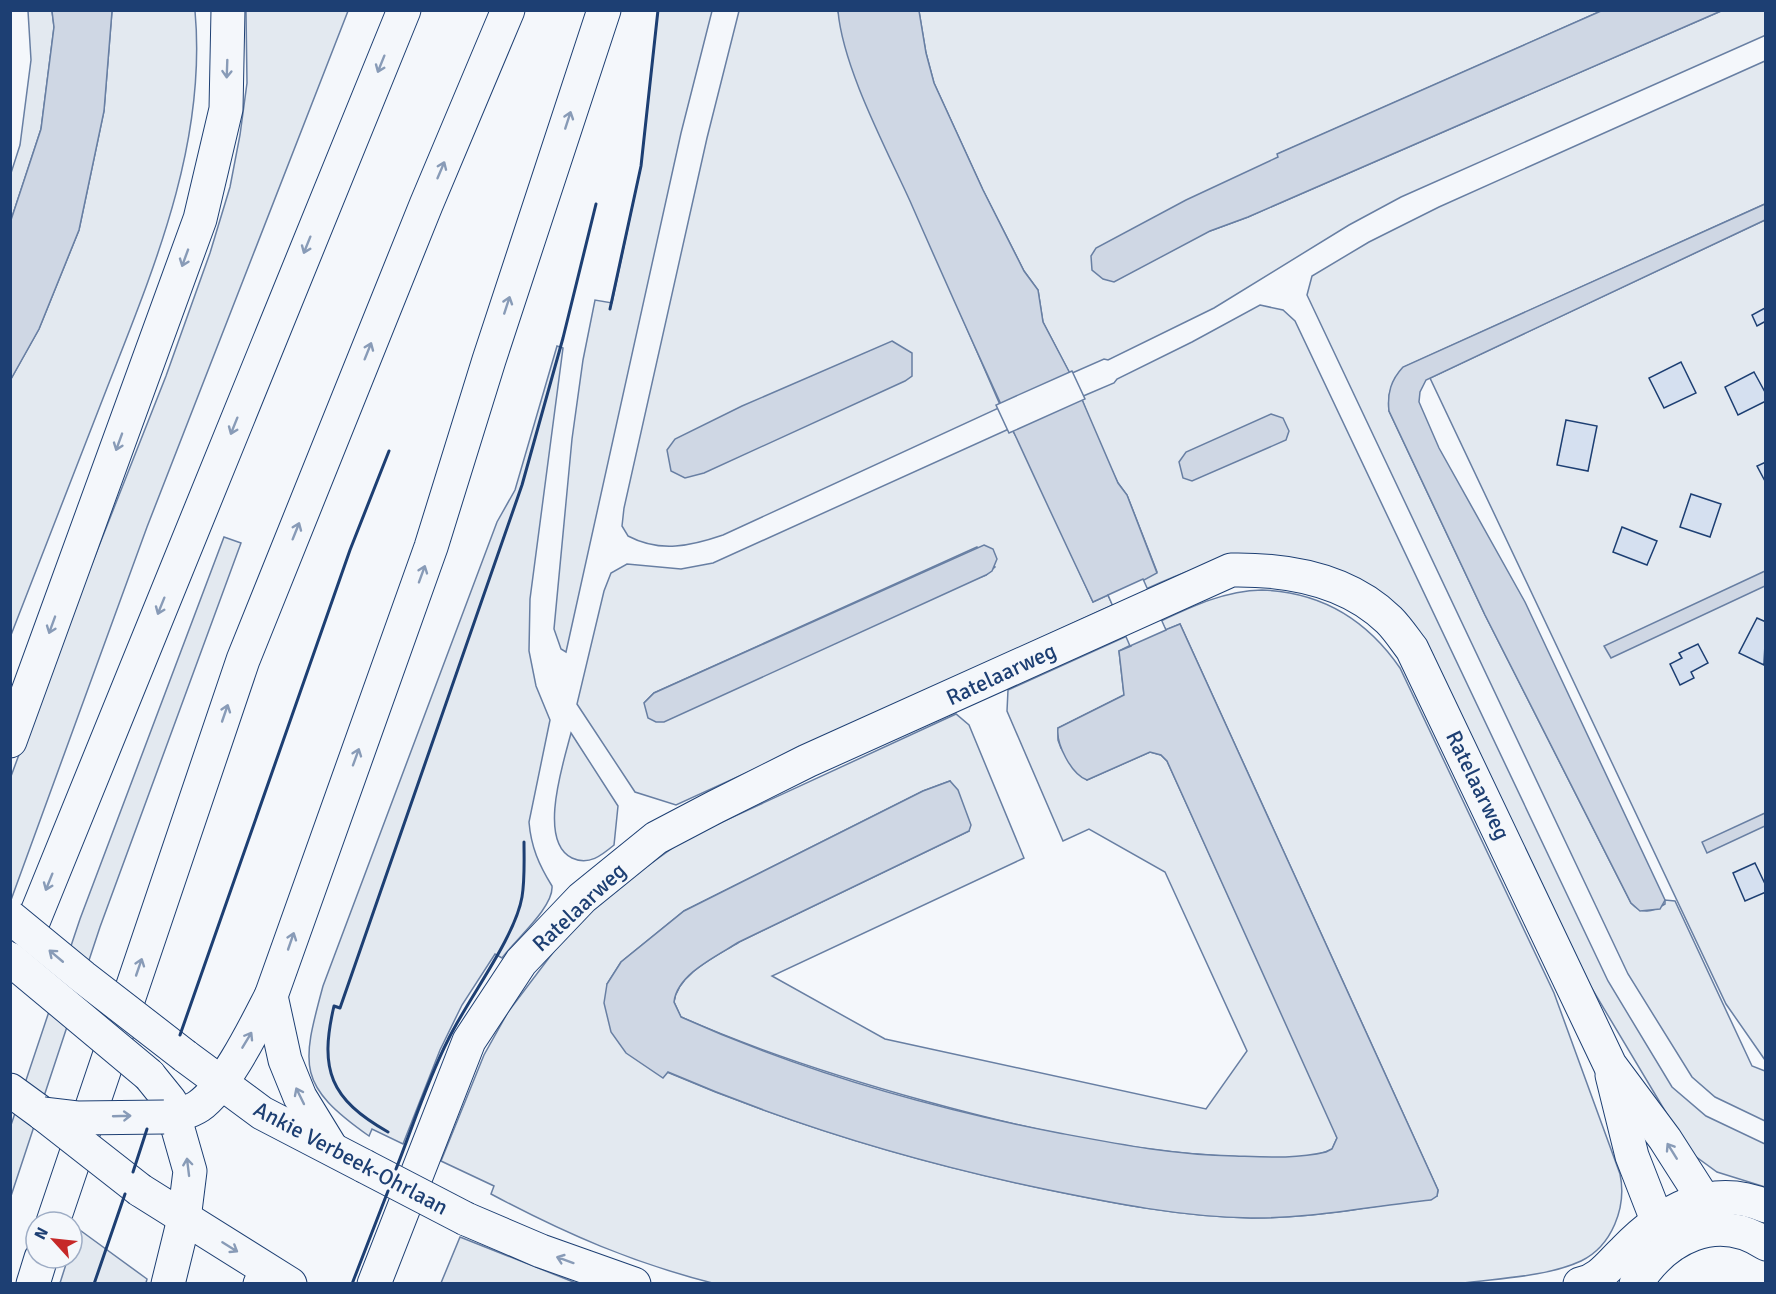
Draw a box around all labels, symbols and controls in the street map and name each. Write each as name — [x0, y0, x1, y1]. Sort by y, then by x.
one-way arrow — [375, 54, 386, 73]
one-way arrow — [222, 58, 233, 78]
one-way arrow — [564, 111, 575, 130]
one-way arrow — [436, 161, 447, 179]
one-way arrow — [301, 235, 312, 254]
one-way arrow — [179, 248, 190, 267]
one-way arrow — [502, 296, 513, 315]
one-way arrow — [364, 342, 375, 360]
one-way arrow — [228, 416, 239, 434]
one-way arrow — [112, 432, 123, 450]
one-way arrow — [291, 523, 302, 541]
one-way arrow — [417, 565, 428, 584]
one-way arrow — [155, 596, 166, 615]
one-way arrow — [46, 615, 57, 634]
street label: Ratelaarweg — [942, 637, 1060, 711]
one-way arrow — [220, 704, 231, 723]
street label: Ratelaarweg — [1440, 726, 1516, 844]
one-way arrow — [351, 748, 362, 767]
street label: Ratelaarweg — [527, 857, 631, 957]
one-way arrow — [43, 872, 54, 890]
one-way arrow — [286, 932, 297, 951]
one-way arrow — [48, 949, 64, 962]
one-way arrow — [134, 958, 145, 977]
one-way arrow — [242, 1032, 254, 1049]
one-way arrow — [294, 1087, 306, 1105]
street label: Ankie Verbeek-Ohrlaan — [249, 1095, 453, 1221]
one-way arrow — [111, 1111, 131, 1122]
one-way arrow — [1666, 1143, 1678, 1160]
one-way arrow — [182, 1157, 193, 1177]
north arrow — [24, 1210, 84, 1270]
text: N — [30, 1224, 53, 1243]
one-way arrow — [221, 1241, 238, 1254]
one-way arrow — [557, 1254, 575, 1265]

